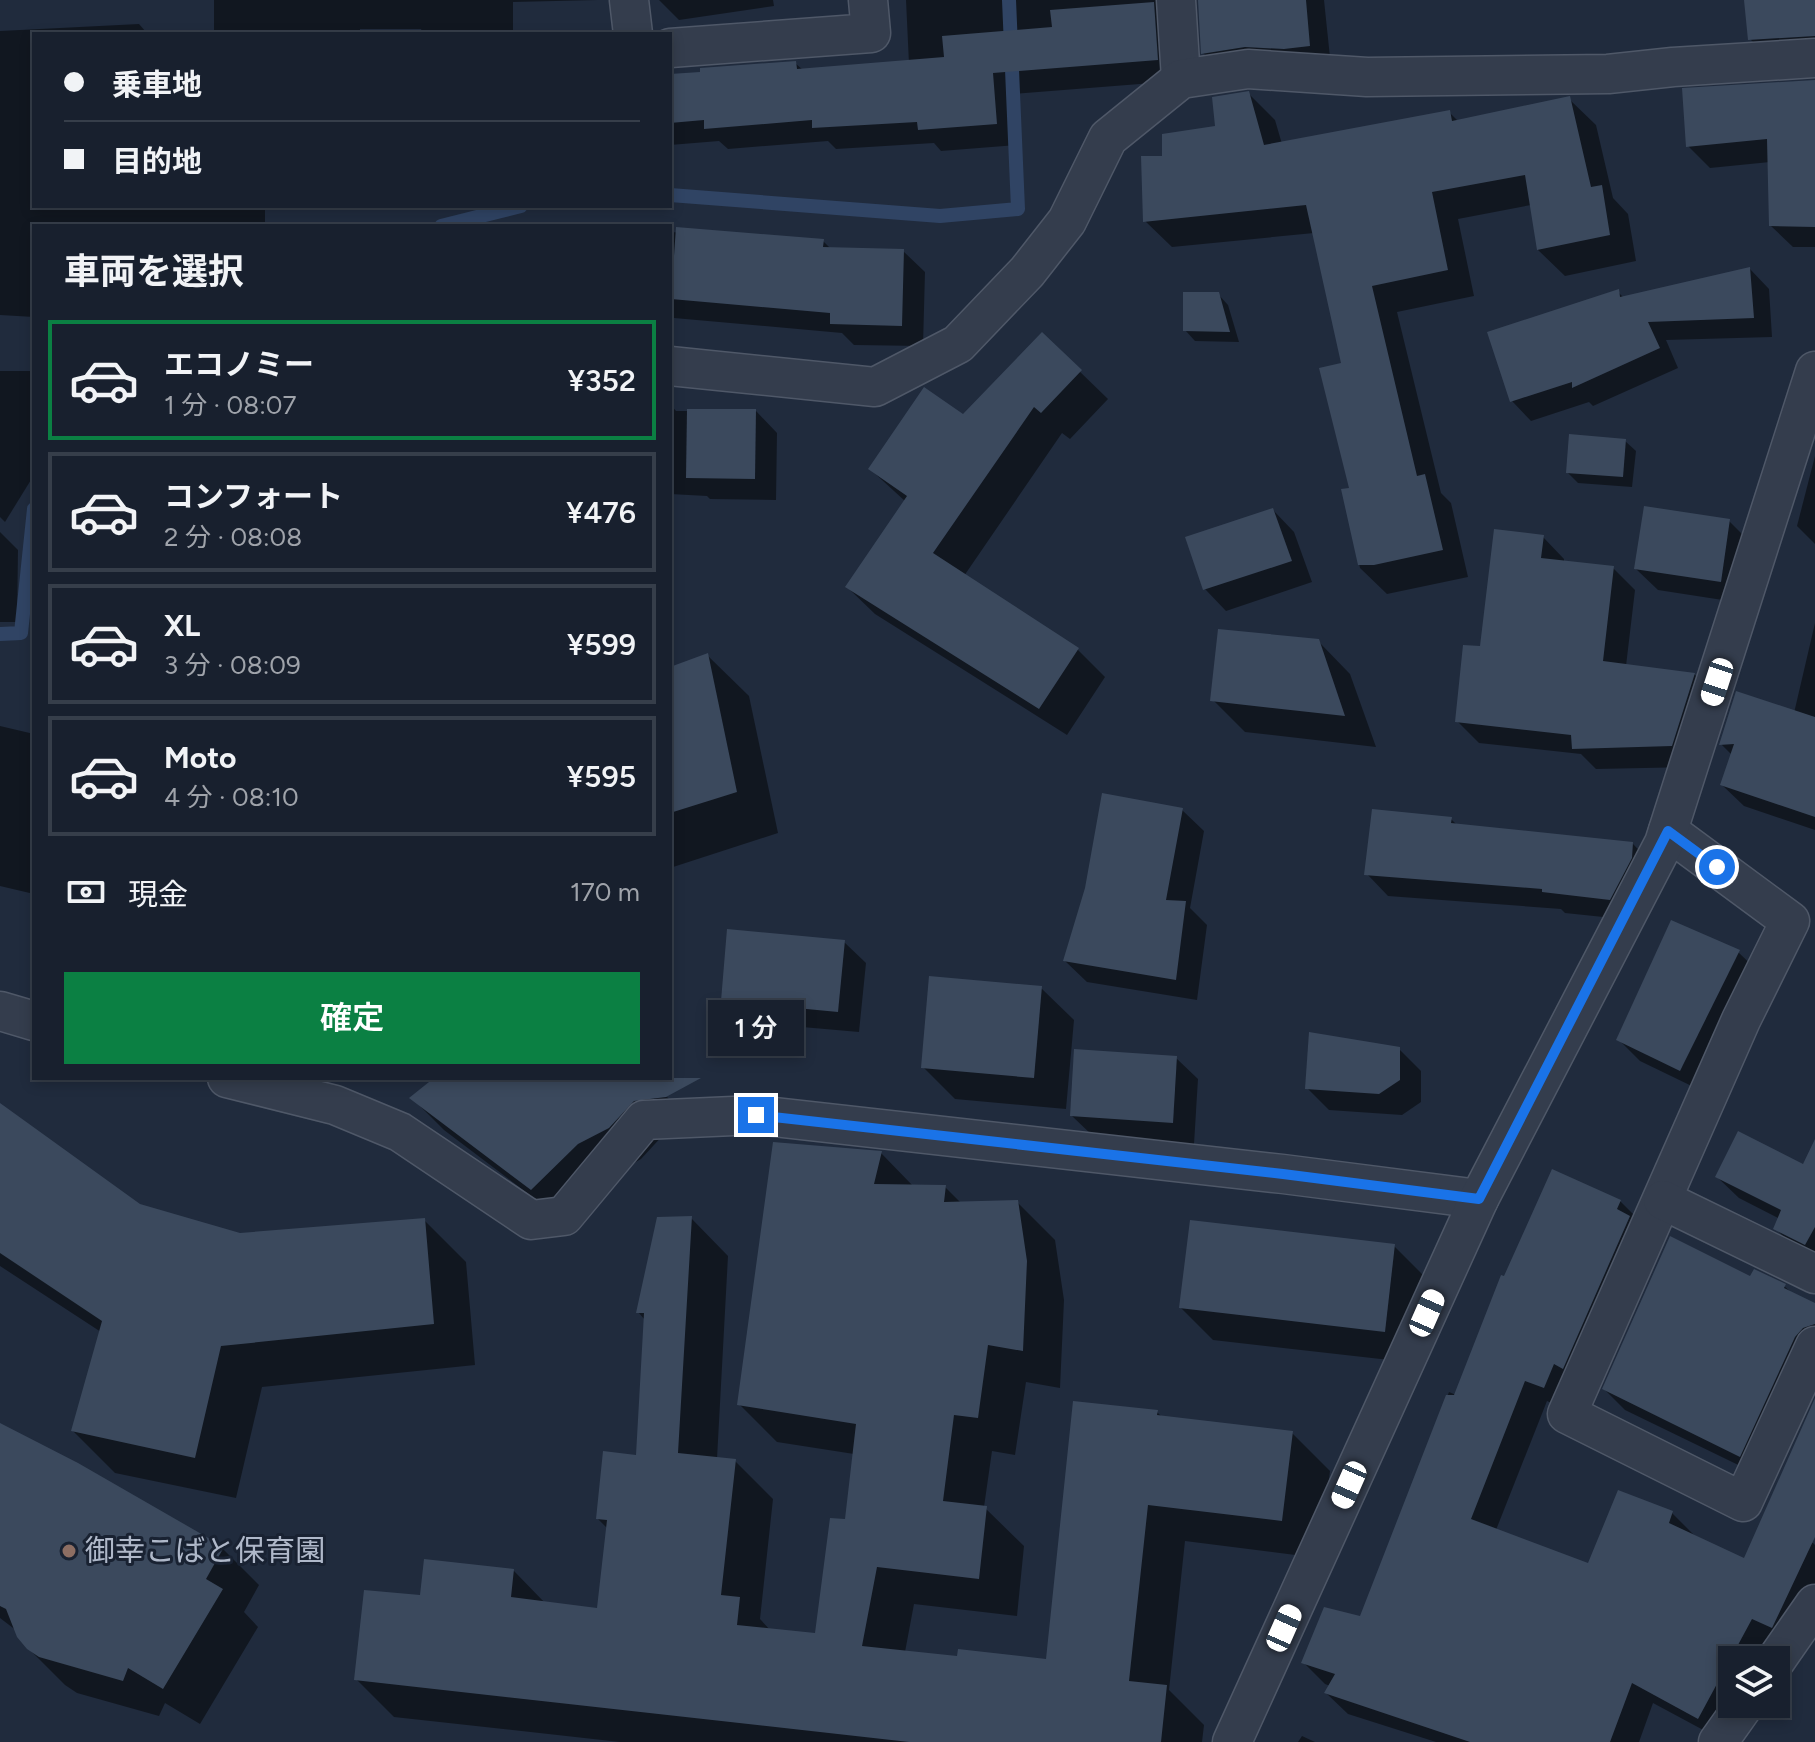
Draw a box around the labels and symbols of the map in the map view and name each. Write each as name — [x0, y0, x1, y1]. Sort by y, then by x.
car — [1698, 655, 1736, 709]
route start — [1699, 849, 1735, 885]
callout: 1 分 — [708, 999, 804, 1055]
route end — [738, 1097, 774, 1133]
car — [1406, 1286, 1448, 1340]
car — [1328, 1458, 1370, 1512]
place label: 御幸こばと保育園 — [85, 1532, 325, 1569]
marker: 御幸こばと保育園 — [60, 1542, 78, 1560]
car — [1263, 1601, 1305, 1655]

